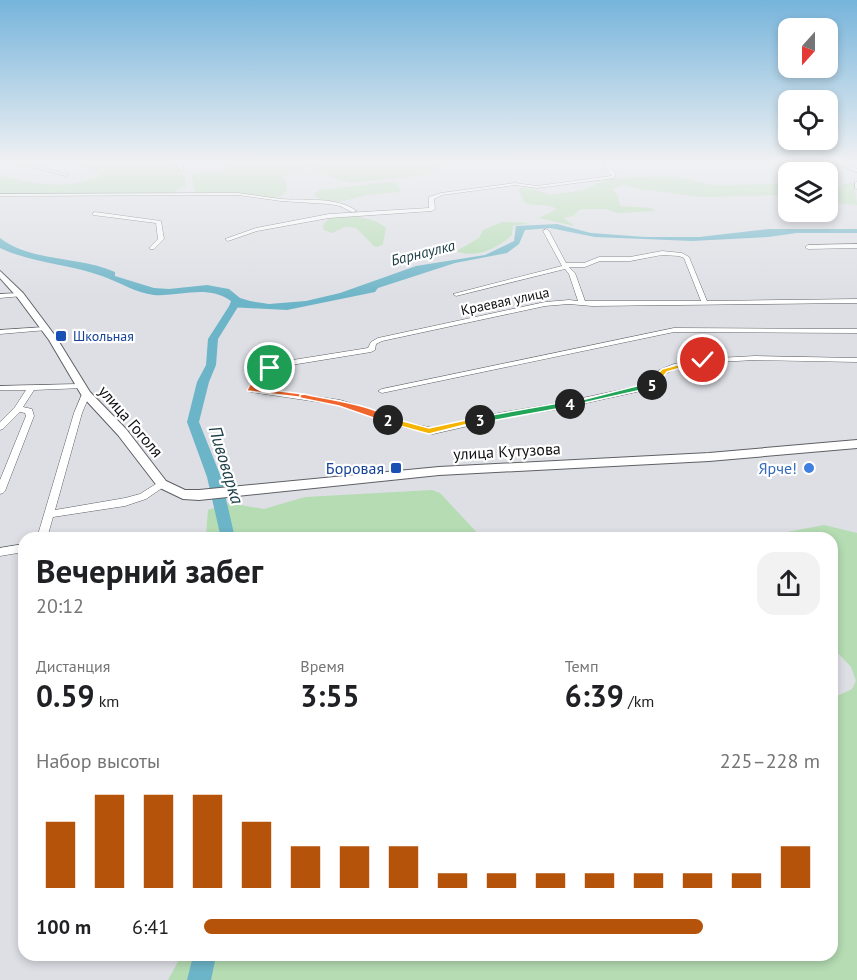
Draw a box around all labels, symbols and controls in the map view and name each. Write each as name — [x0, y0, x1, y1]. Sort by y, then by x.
north arrow — [778, 18, 838, 78]
map controls — [778, 18, 838, 222]
button: locate — [778, 90, 838, 150]
button: layers — [778, 162, 838, 222]
water label: Барнаулка — [389, 235, 458, 270]
street label: Краевая улица — [459, 283, 551, 319]
place label: Школьная — [73, 327, 134, 345]
marker: Школьная — [54, 329, 68, 343]
pin — [677, 334, 728, 385]
pin — [244, 342, 295, 393]
icon: check — [686, 343, 719, 376]
icon: arrive — [253, 351, 286, 384]
pin: 5 — [637, 370, 667, 400]
text: 5 — [647, 375, 657, 395]
street label: улица Гоголя — [94, 381, 168, 461]
pin: 4 — [555, 389, 585, 419]
text: 4 — [565, 394, 575, 414]
pin: 2 — [373, 405, 403, 435]
pin: 3 — [465, 405, 495, 435]
text: 2 — [383, 410, 393, 430]
text: 3 — [475, 410, 485, 430]
water label: Пивоварка — [204, 423, 249, 507]
street label: улица Кутузова — [453, 438, 561, 464]
place label: Боровая — [326, 458, 384, 478]
place label: Ярче! — [758, 458, 797, 478]
marker: Боровая — [389, 461, 403, 475]
marker: Ярче! — [802, 461, 816, 475]
text: Вечерний забег — [36, 549, 263, 592]
button: share — [757, 552, 820, 615]
text: 20:12 — [36, 593, 84, 619]
text: Дистанция — [36, 656, 110, 676]
text: Время — [300, 656, 344, 676]
text: Темп — [565, 656, 599, 676]
text: 0.59 — [36, 676, 94, 715]
text: 3:55 — [300, 676, 359, 715]
text: 6:39 — [565, 676, 624, 715]
text: km — [94, 691, 119, 711]
text: /km — [624, 691, 654, 711]
text: Набор высоты — [36, 748, 160, 774]
text: 225–228 m — [720, 748, 820, 774]
text: 100 m — [36, 914, 91, 940]
text: 6:41 — [132, 914, 169, 940]

